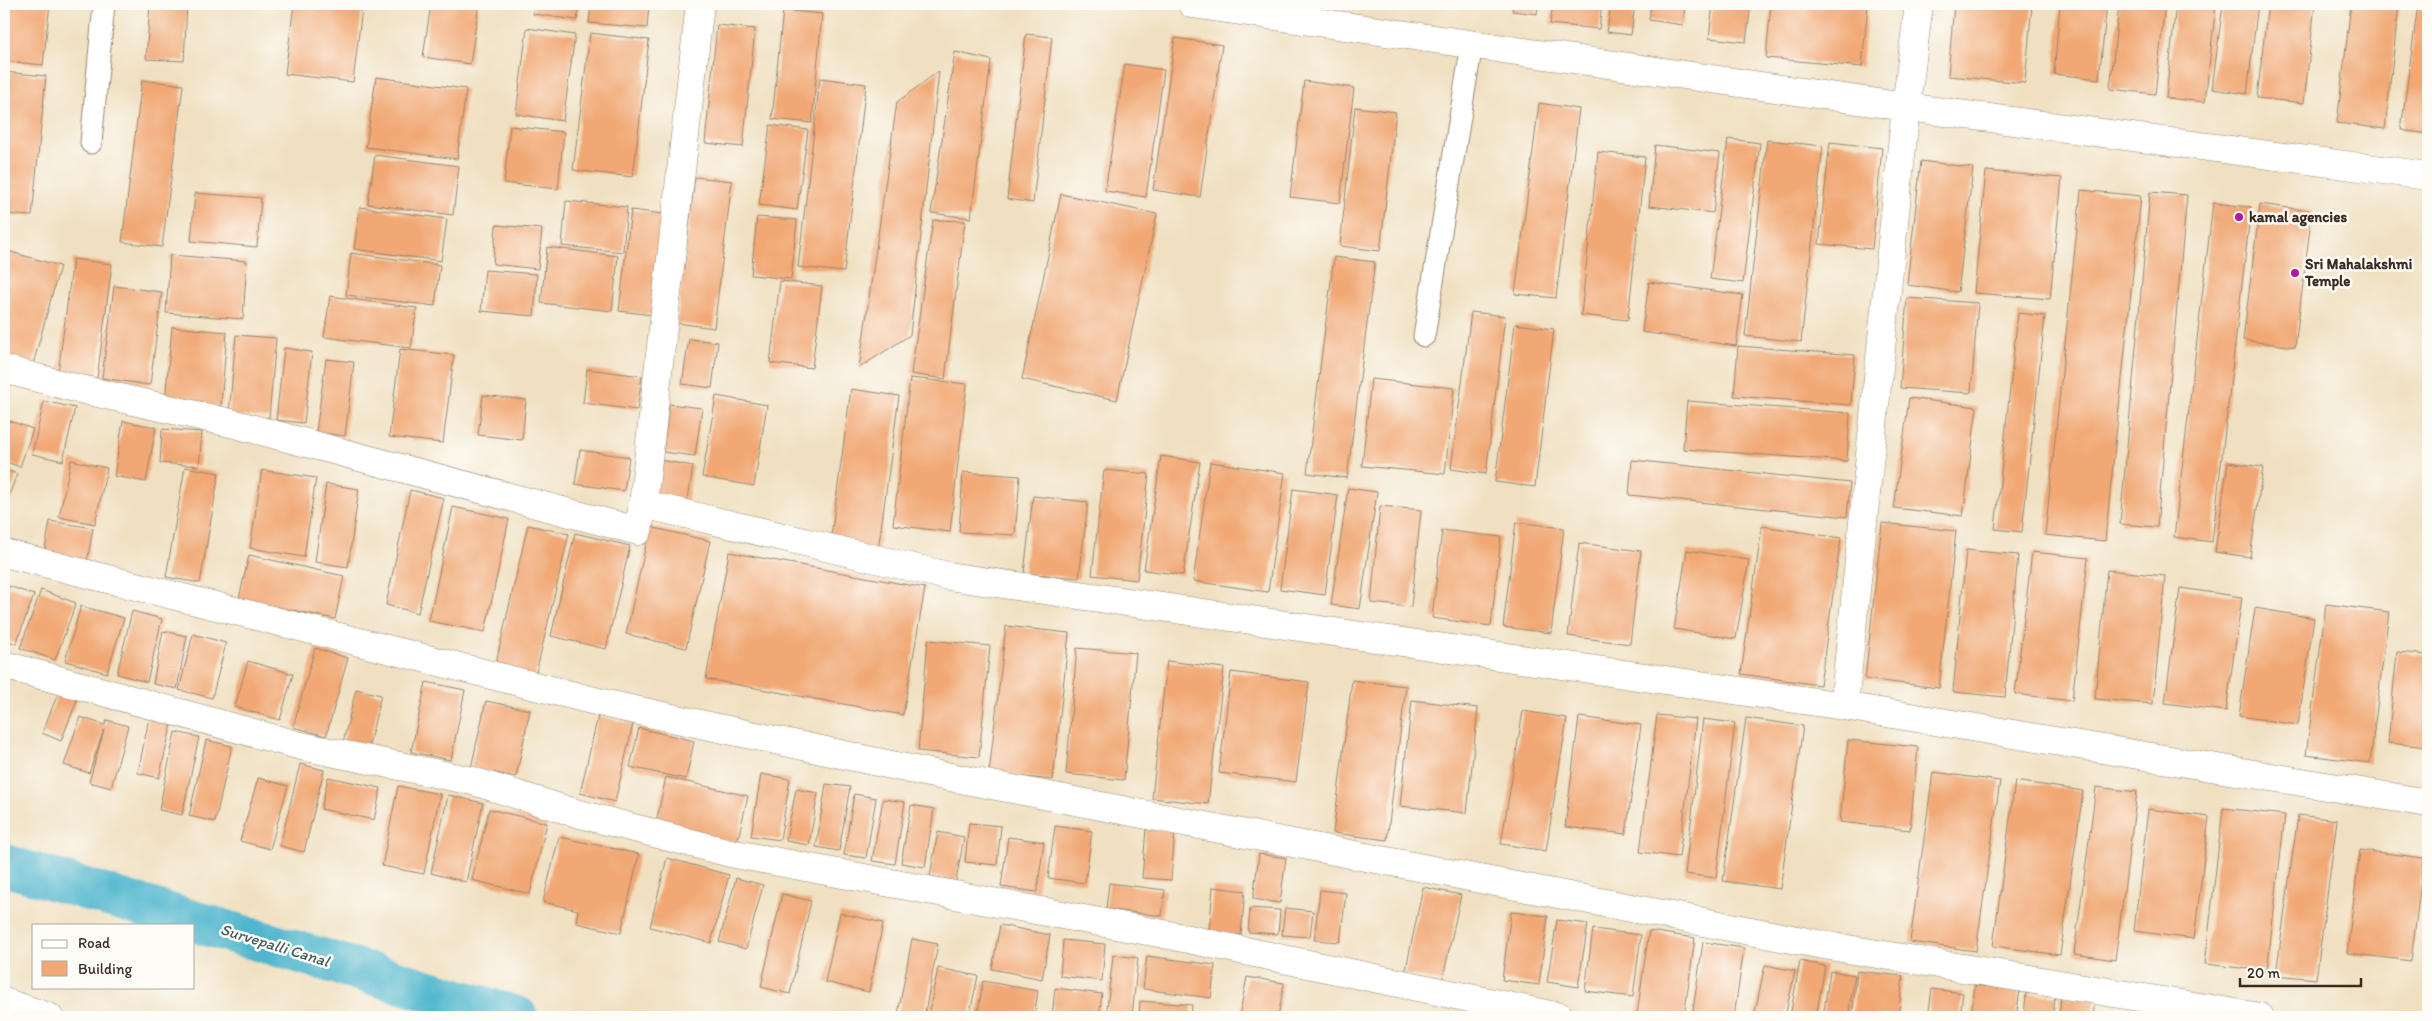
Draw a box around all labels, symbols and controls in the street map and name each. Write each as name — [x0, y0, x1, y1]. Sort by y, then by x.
place label: kamal agencies — [2249, 208, 2347, 227]
marker: kamal agencies — [2233, 211, 2245, 223]
place label: Sri Mahalakshmi Temple — [2304, 255, 2413, 291]
marker: Sri Mahalakshmi Temple — [2289, 267, 2301, 279]
water label: Survepalli Canal — [218, 919, 333, 971]
legend — [32, 924, 195, 988]
text: Road — [78, 934, 111, 952]
scale bar — [2240, 956, 2361, 988]
text: Building — [78, 960, 132, 978]
text: 20 m — [2247, 964, 2281, 982]

